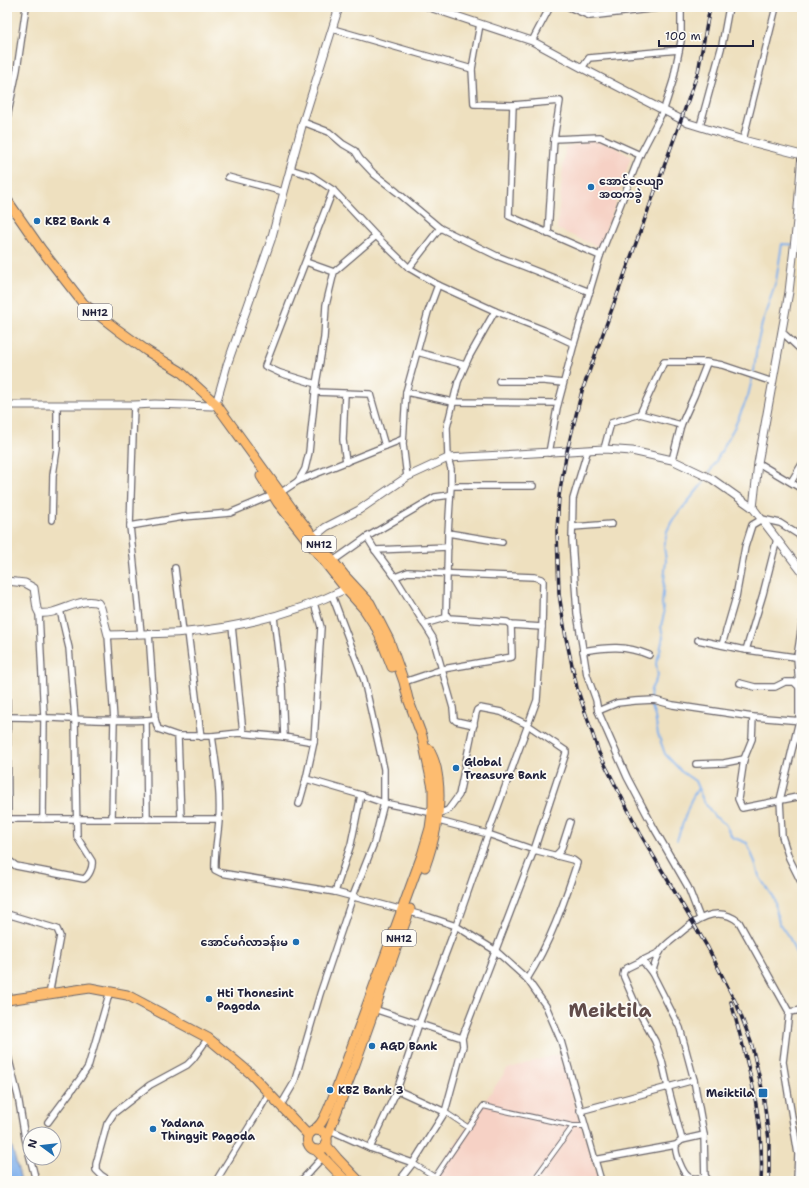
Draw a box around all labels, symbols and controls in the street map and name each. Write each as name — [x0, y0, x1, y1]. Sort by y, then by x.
scale bar — [659, 22, 753, 48]
text: 100 m — [665, 28, 701, 44]
place label: အောင်ဇေယျာ အထကခွဲ — [599, 174, 664, 204]
marker: အောင်ဇေယျာ အထကခွဲ — [586, 182, 596, 192]
place label: KBZ Bank 4 — [45, 214, 111, 229]
marker: KBZ Bank 4 — [32, 216, 42, 226]
road number: NH12 — [78, 304, 112, 320]
road number: NH12 — [302, 536, 336, 552]
place label: Global Treasure Bank — [464, 755, 547, 783]
marker: Global Treasure Bank — [451, 763, 461, 773]
road number: NH12 — [382, 930, 416, 946]
place label: အောင်မင်္ဂလာခန်းမ — [200, 935, 288, 951]
marker: အောင်မင်္ဂလာခန်းမ — [291, 937, 301, 947]
place label: Hti Thonesint Pagoda — [217, 986, 294, 1014]
marker: Hti Thonesint Pagoda — [204, 994, 214, 1004]
district label: Meiktila — [569, 998, 652, 1023]
place label: AGD Bank — [380, 1039, 437, 1054]
marker: AGD Bank — [367, 1041, 377, 1051]
place label: KBZ Bank 3 — [338, 1083, 404, 1098]
marker: KBZ Bank 3 — [325, 1085, 335, 1095]
place label: Meiktila — [706, 1086, 754, 1101]
marker: Meiktila — [757, 1087, 769, 1099]
place label: Yadana Thingyit Pagoda — [161, 1116, 256, 1144]
marker: Yadana Thingyit Pagoda — [148, 1124, 158, 1134]
north arrow — [22, 1126, 62, 1166]
text: N — [24, 1137, 41, 1150]

